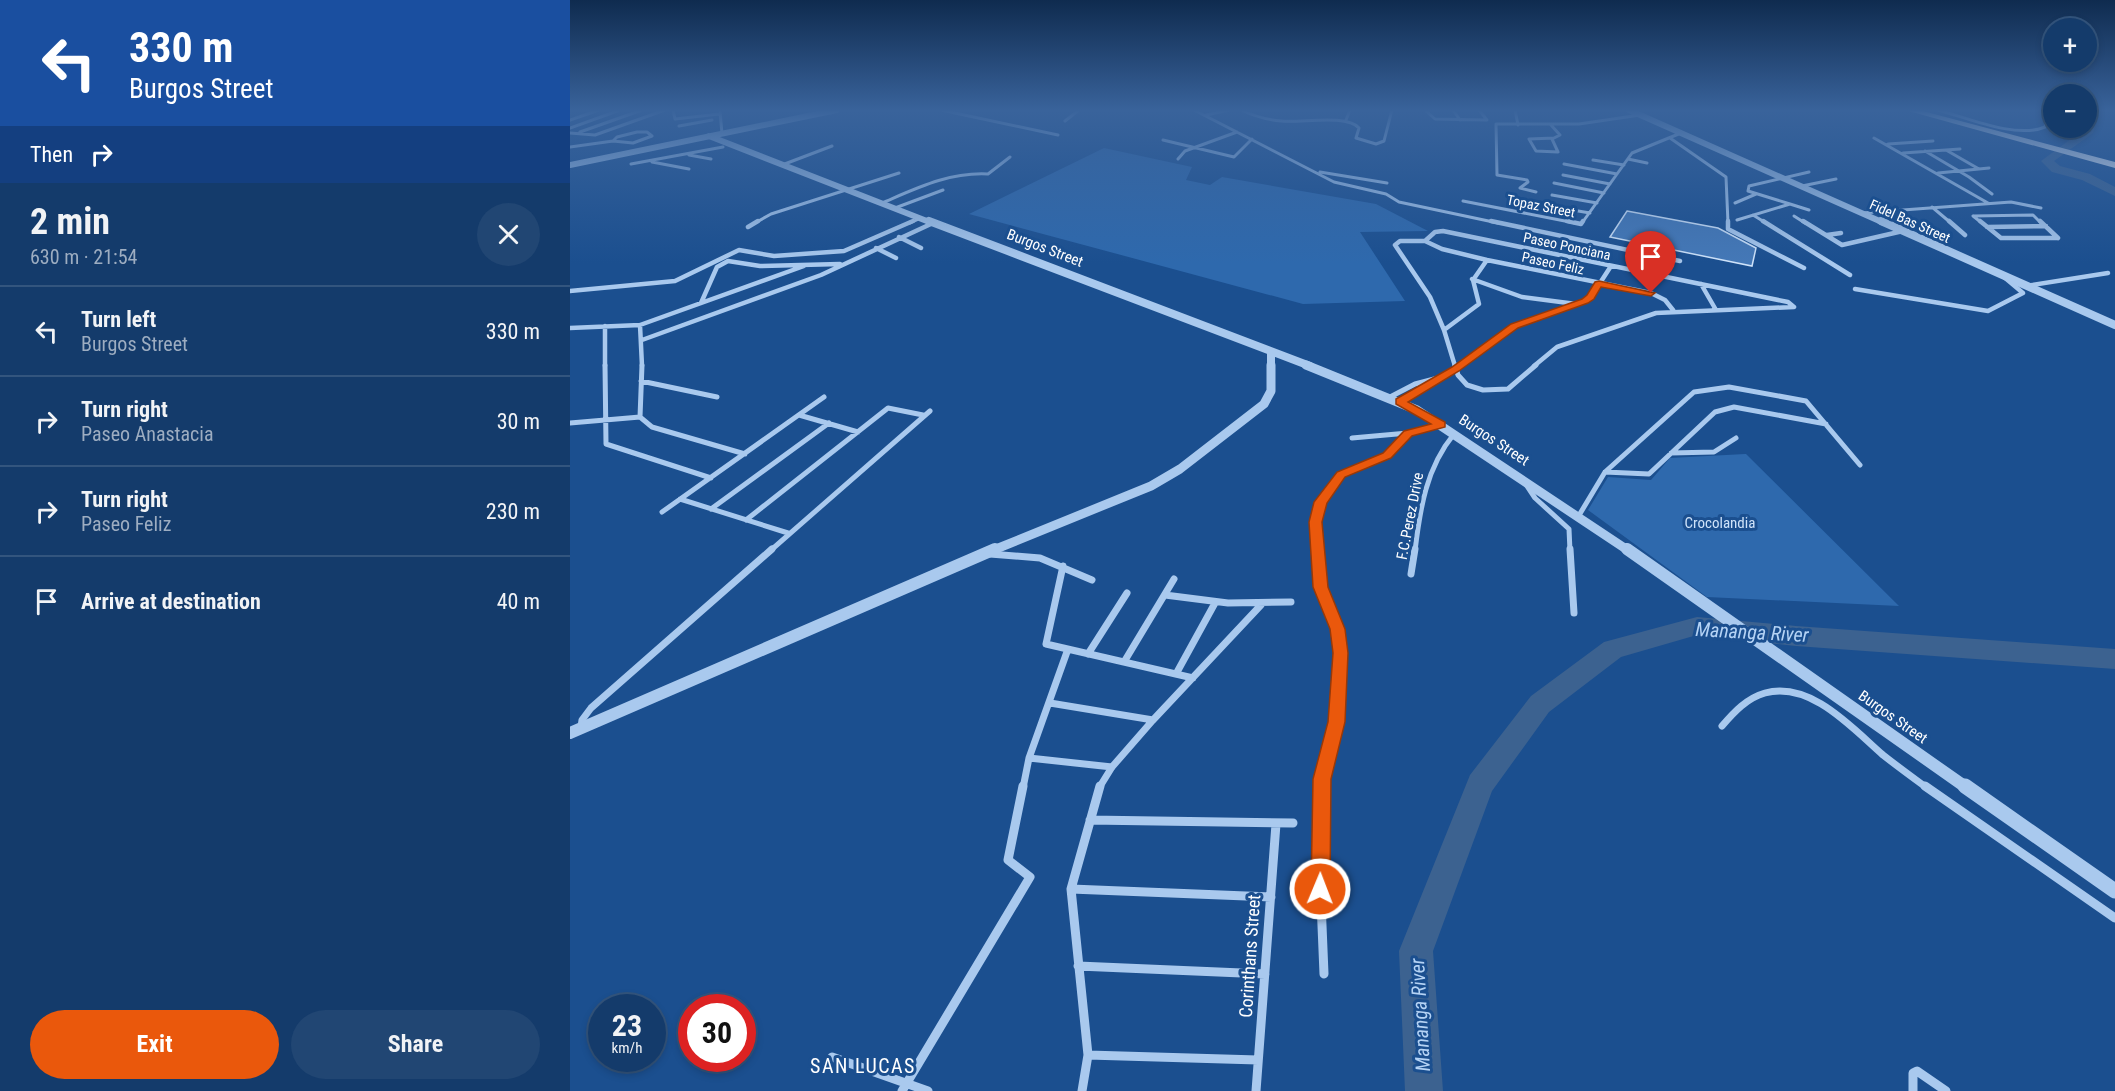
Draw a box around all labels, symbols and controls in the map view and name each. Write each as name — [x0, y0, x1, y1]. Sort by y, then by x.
map controls — [2043, 18, 2097, 138]
button: + — [2043, 18, 2097, 72]
text: 330 m — [129, 23, 234, 72]
icon: left — [30, 24, 108, 102]
text: Burgos Street — [129, 73, 273, 105]
button: − — [2043, 84, 2097, 138]
icon: right — [85, 138, 118, 171]
text: Then — [30, 142, 73, 167]
street label: Topaz Street — [1505, 192, 1577, 220]
street label: Fidel Bas Street — [1867, 196, 1953, 246]
text: 2 min — [30, 201, 110, 243]
button: close — [477, 203, 540, 266]
street label: Burgos Street — [1004, 225, 1086, 271]
street label: Paseo Ponciana — [1522, 229, 1612, 263]
pin — [1625, 231, 1676, 293]
icon: arrive — [1634, 240, 1667, 273]
text: 630 m · 21:54 — [30, 245, 137, 269]
street label: Paseo Feliz — [1520, 249, 1586, 277]
text: Turn left — [81, 307, 156, 332]
icon: left — [30, 315, 63, 348]
text: 330 m — [486, 319, 540, 344]
text: Burgos Street — [81, 332, 188, 356]
text: Turn right — [81, 397, 168, 422]
icon: right — [30, 405, 63, 438]
text: 30 m — [497, 409, 540, 434]
street label: Burgos Street — [1455, 411, 1533, 469]
text: Paseo Anastacia — [81, 422, 214, 446]
street label: F.C.Perez Drive — [1393, 471, 1427, 561]
text: Turn right — [81, 487, 168, 512]
icon: right — [30, 495, 63, 528]
text: 230 m — [486, 499, 540, 524]
text: Paseo Feliz — [81, 512, 171, 536]
park label: Crocolandia — [1685, 514, 1755, 532]
icon: arrive — [30, 585, 63, 618]
text: Arrive at destination — [81, 589, 261, 614]
text: 40 m — [497, 589, 540, 614]
water label: Mananga River — [1695, 617, 1810, 647]
street label: Burgos Street — [1855, 687, 1931, 747]
position arrow — [1288, 857, 1352, 921]
street label: Corinthans Street — [1235, 894, 1264, 1018]
water label: Mananga River — [1405, 957, 1435, 1072]
speed limit sign: 30 — [678, 994, 756, 1072]
text: 23 — [612, 1008, 642, 1043]
button: Exit — [30, 1010, 279, 1079]
button: Share — [291, 1010, 540, 1079]
text: km/h — [612, 1039, 642, 1057]
district label: SAN LUCAS — [810, 1054, 916, 1078]

